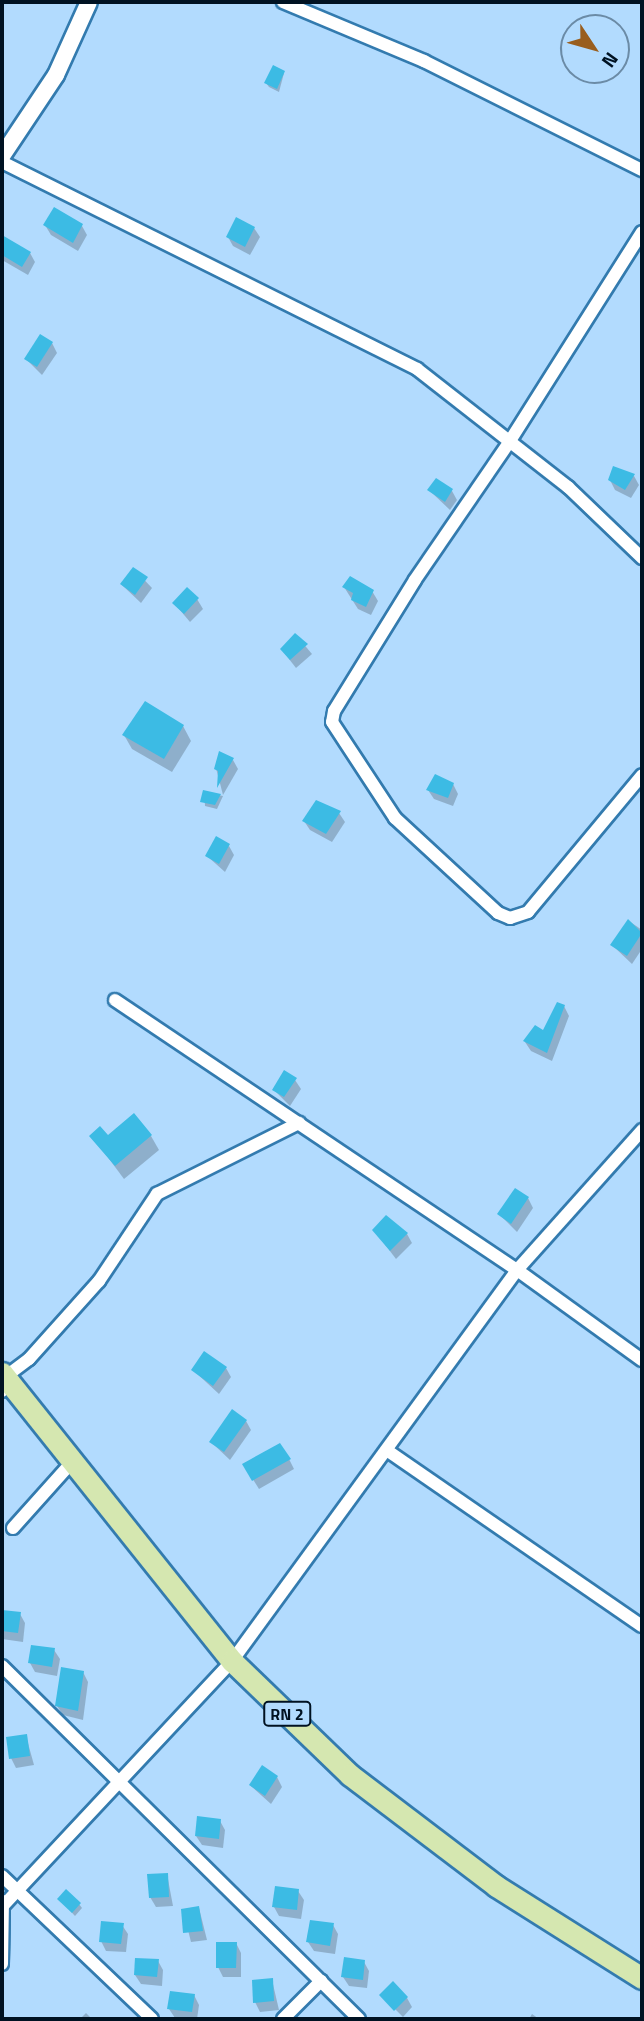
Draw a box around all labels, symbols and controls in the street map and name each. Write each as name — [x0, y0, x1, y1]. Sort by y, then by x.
north arrow — [560, 14, 630, 84]
text: N — [595, 47, 626, 74]
road number: RN 2 — [262, 1702, 312, 1726]

